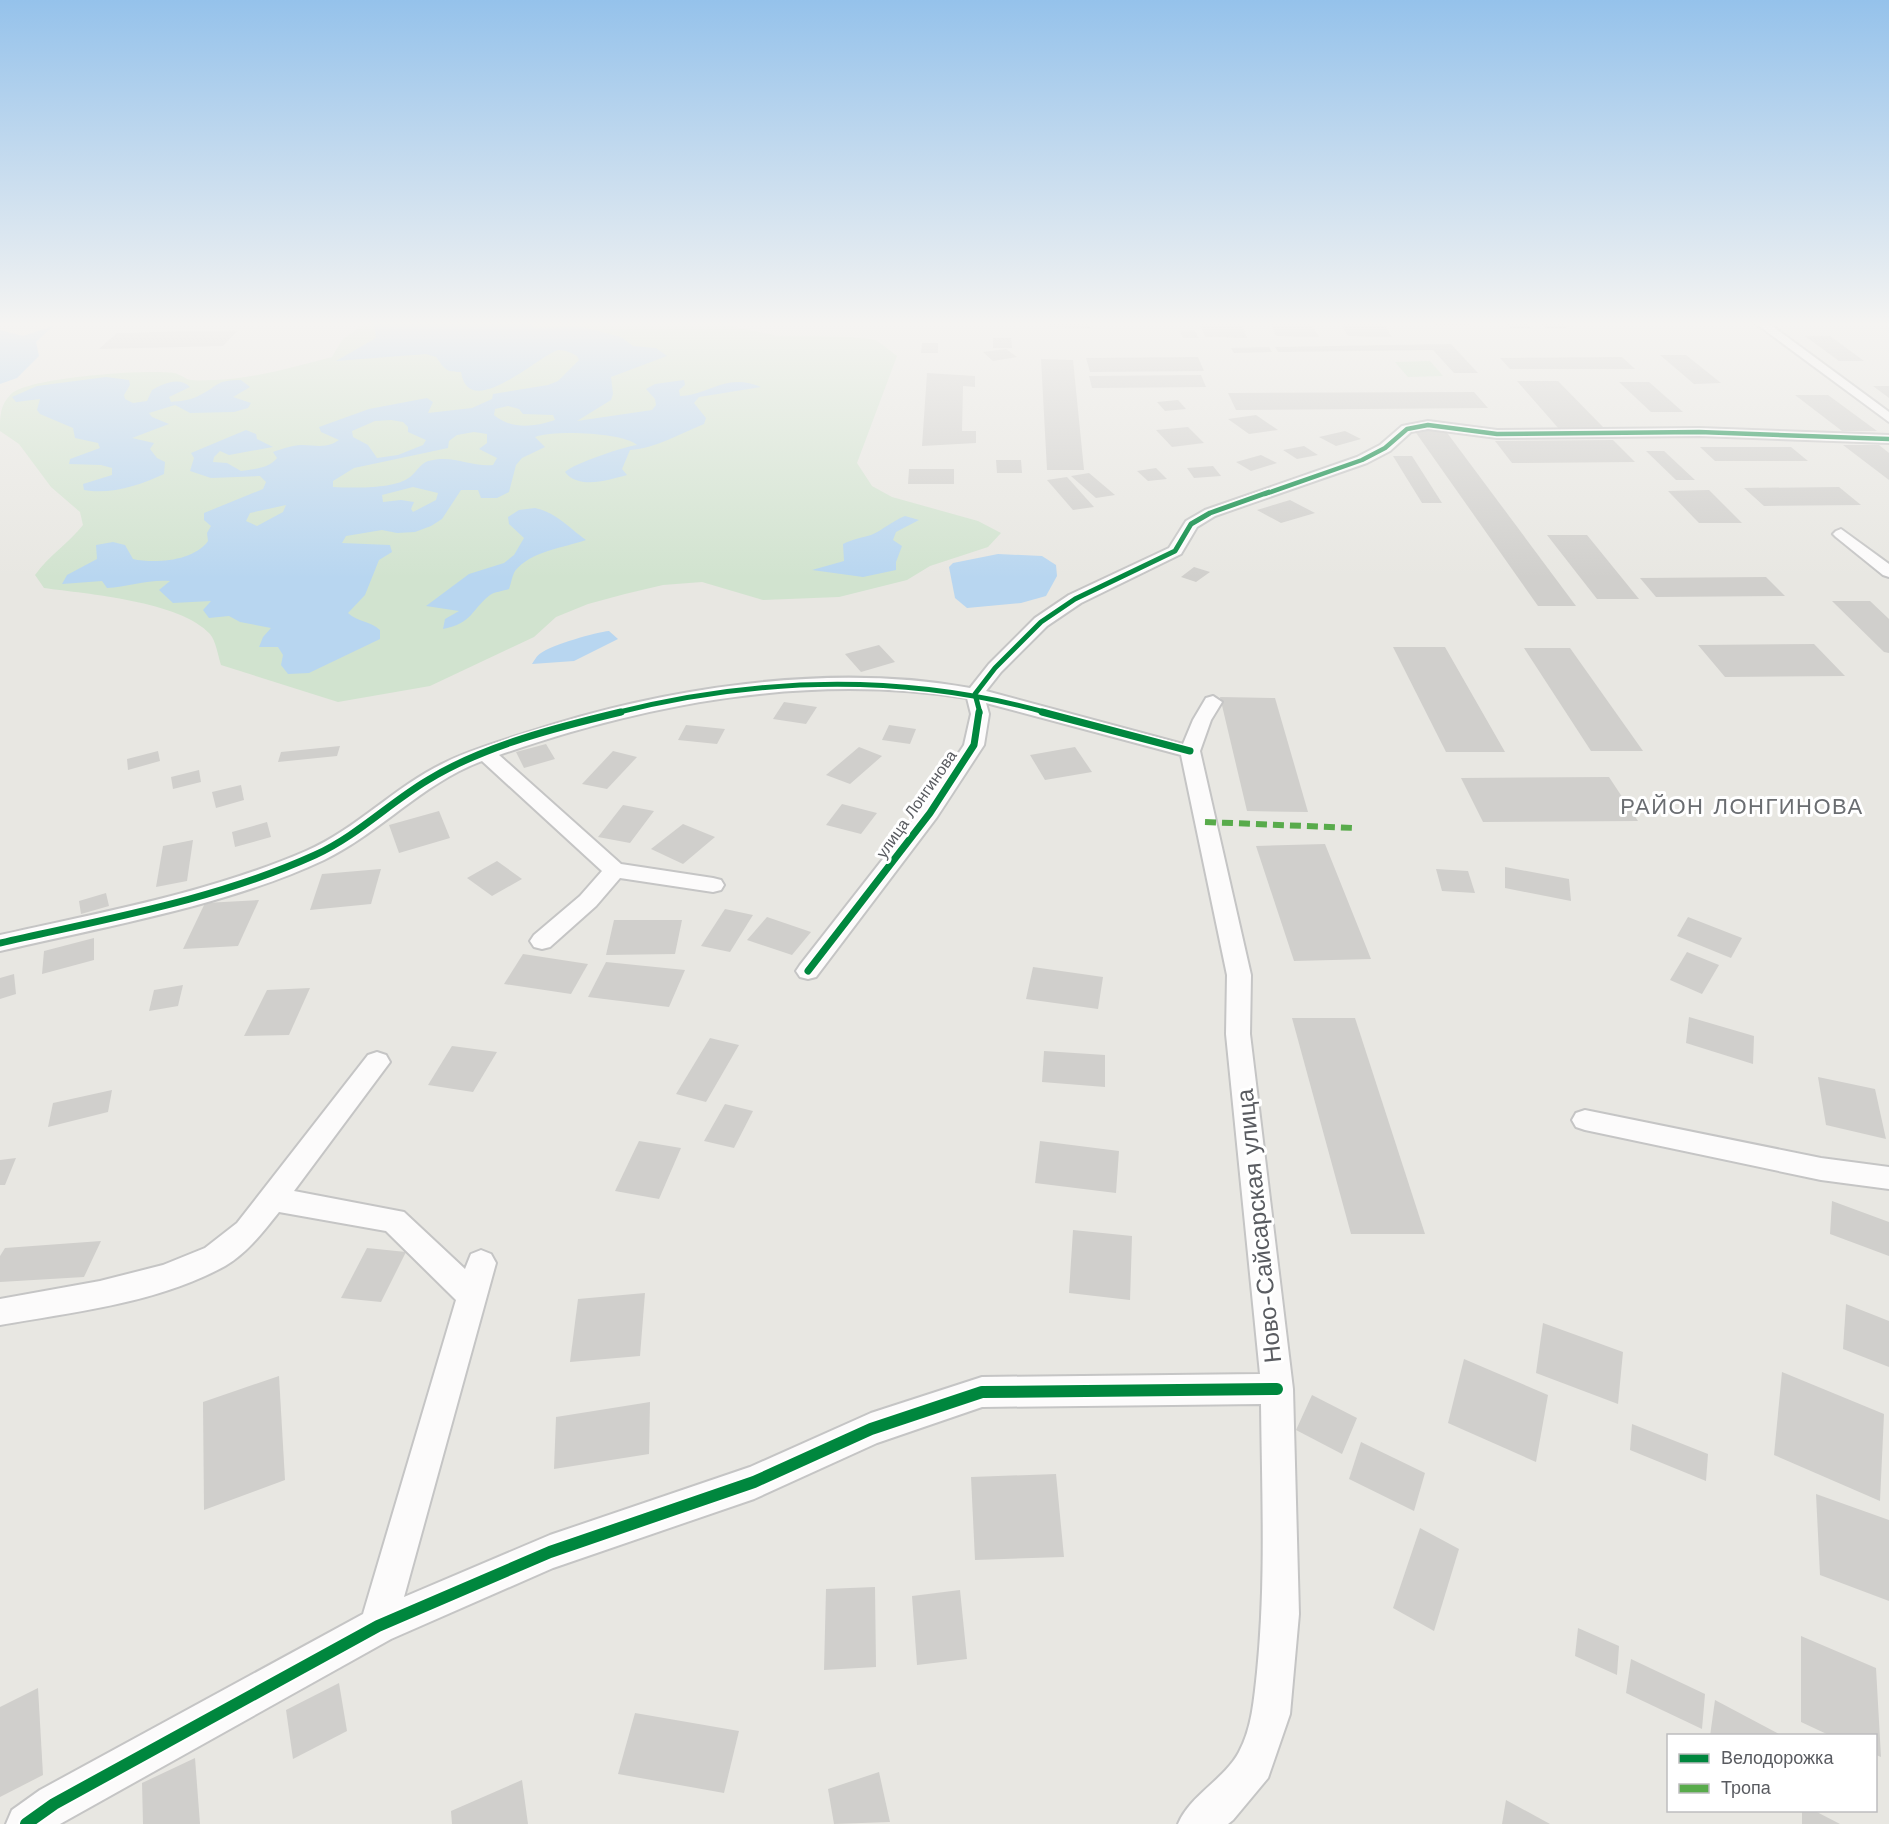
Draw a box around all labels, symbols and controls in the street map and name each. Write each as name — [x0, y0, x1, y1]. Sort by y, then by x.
street label: улица Лонгинова — [872, 747, 961, 862]
district label: РАЙОН ЛОНГИНОВА — [1620, 794, 1864, 819]
street label: Ново-Сайсарская улица — [1231, 1087, 1287, 1364]
legend — [1667, 1734, 1877, 1812]
text: Велодорожка — [1721, 1747, 1834, 1768]
text: Тропа — [1721, 1777, 1772, 1798]

